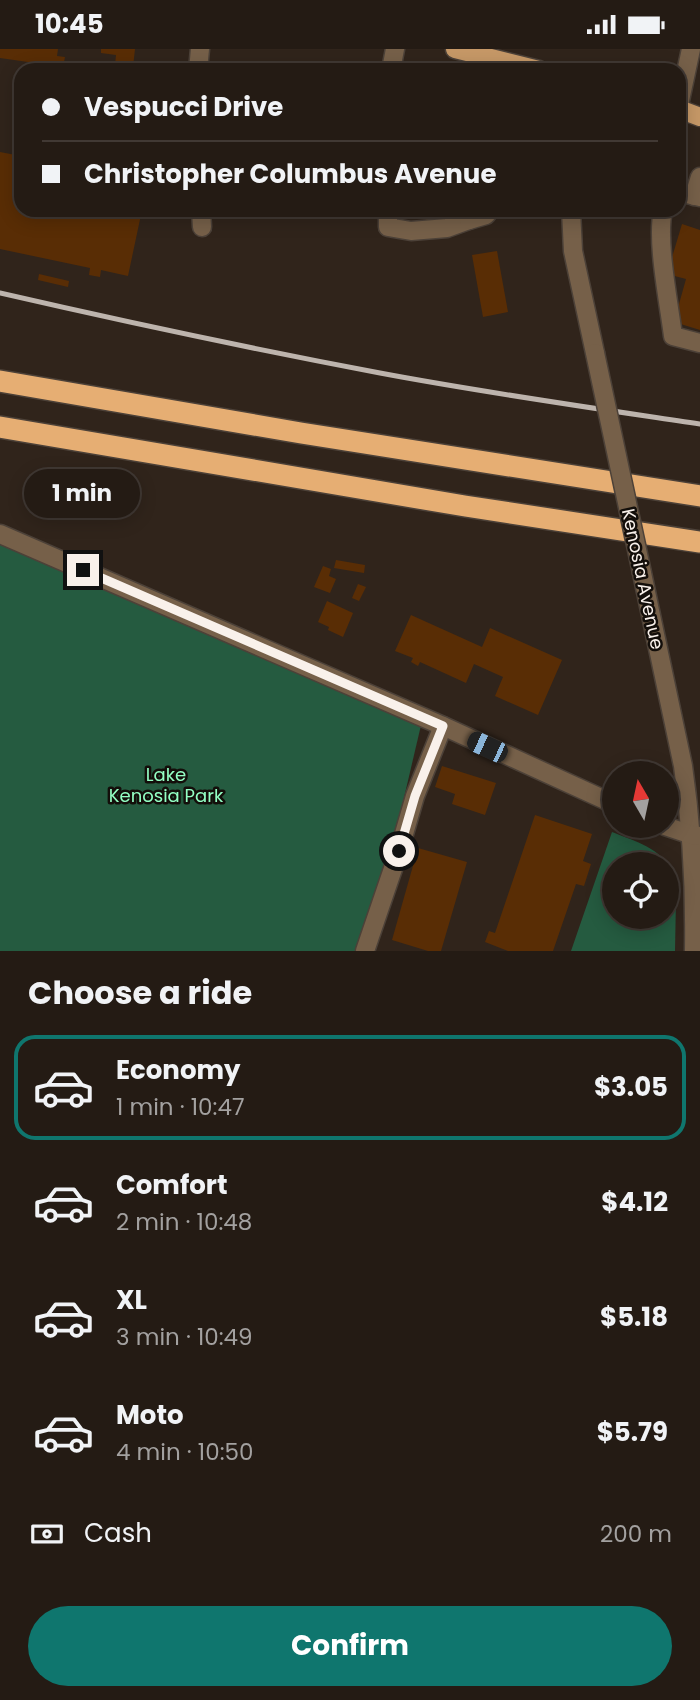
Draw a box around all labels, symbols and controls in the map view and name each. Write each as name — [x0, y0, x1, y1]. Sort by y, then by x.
text: 10:45 — [35, 6, 104, 42]
text: Vespucci Drive — [84, 89, 283, 125]
text: Christopher Columbus Avenue — [84, 156, 496, 192]
callout: 1 min — [25, 469, 141, 517]
text: 1 min — [52, 477, 112, 509]
street label: Kenosia Avenue — [616, 506, 670, 652]
route end — [67, 554, 99, 586]
car — [464, 729, 511, 765]
north arrow — [602, 761, 679, 838]
map controls — [602, 761, 679, 929]
park label: Lake Kenosia Park — [109, 762, 224, 808]
route start — [383, 835, 415, 867]
button: locate — [602, 852, 679, 929]
text: Choose a ride — [28, 970, 252, 1015]
text: Economy — [116, 1052, 240, 1088]
icon: car — [32, 1056, 95, 1119]
text: $3.05 — [594, 1069, 668, 1105]
text: 1 min · 10:47 — [116, 1091, 244, 1123]
text: Comfort — [116, 1167, 228, 1203]
icon: car — [32, 1171, 95, 1234]
text: $4.12 — [601, 1184, 668, 1220]
text: 2 min · 10:48 — [116, 1206, 252, 1238]
text: XL — [116, 1282, 147, 1318]
icon: car — [32, 1286, 95, 1349]
text: $5.18 — [600, 1299, 668, 1335]
text: 3 min · 10:49 — [116, 1321, 253, 1353]
text: Moto — [116, 1397, 184, 1433]
icon: car — [32, 1401, 95, 1464]
text: $5.79 — [597, 1414, 668, 1450]
text: 4 min · 10:50 — [116, 1436, 253, 1468]
icon: cash — [28, 1515, 66, 1553]
text: Cash — [84, 1515, 152, 1551]
text: 200 m — [600, 1518, 672, 1550]
button: Confirm — [28, 1606, 672, 1686]

